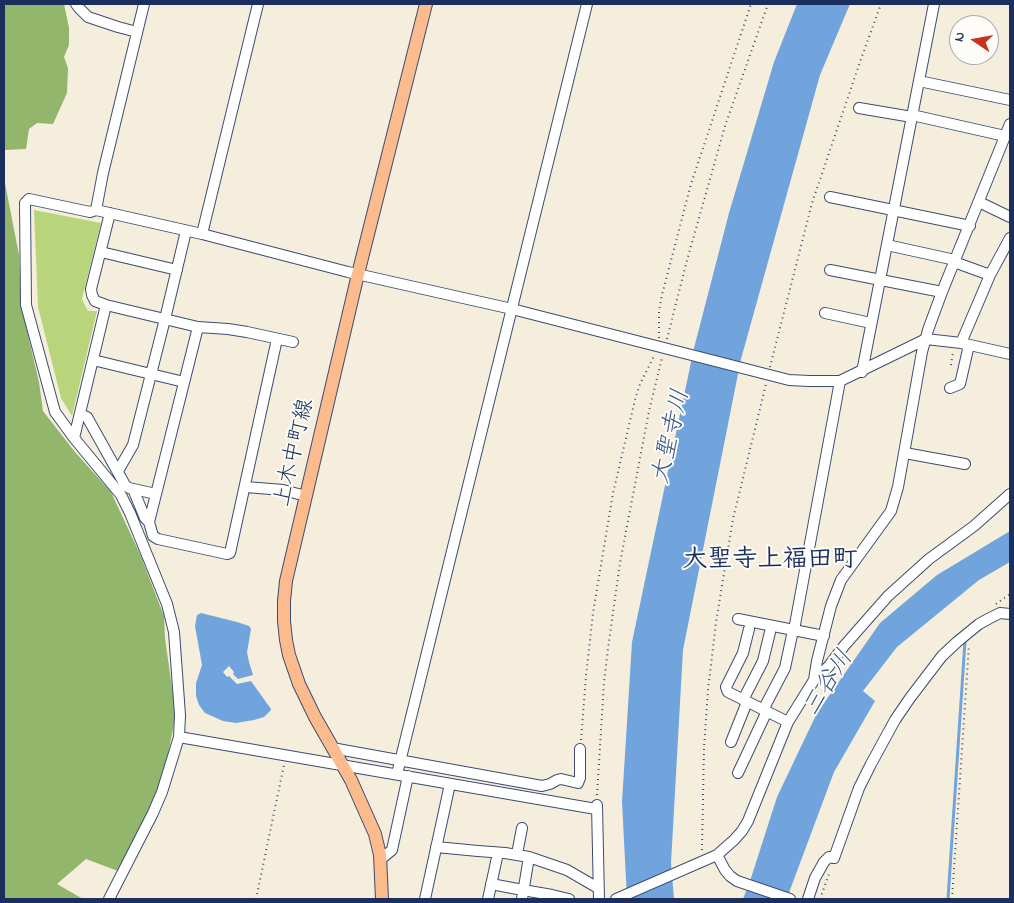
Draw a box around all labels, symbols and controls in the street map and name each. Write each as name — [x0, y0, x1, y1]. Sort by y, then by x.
north arrow — [949, 15, 999, 65]
text: N — [949, 30, 971, 44]
water label: 大聖寺川 — [648, 387, 698, 487]
street label: 上木中町線 — [271, 396, 321, 510]
district label: 大聖寺上福田町 — [683, 547, 857, 577]
water label: 三谷川 — [799, 646, 861, 722]

